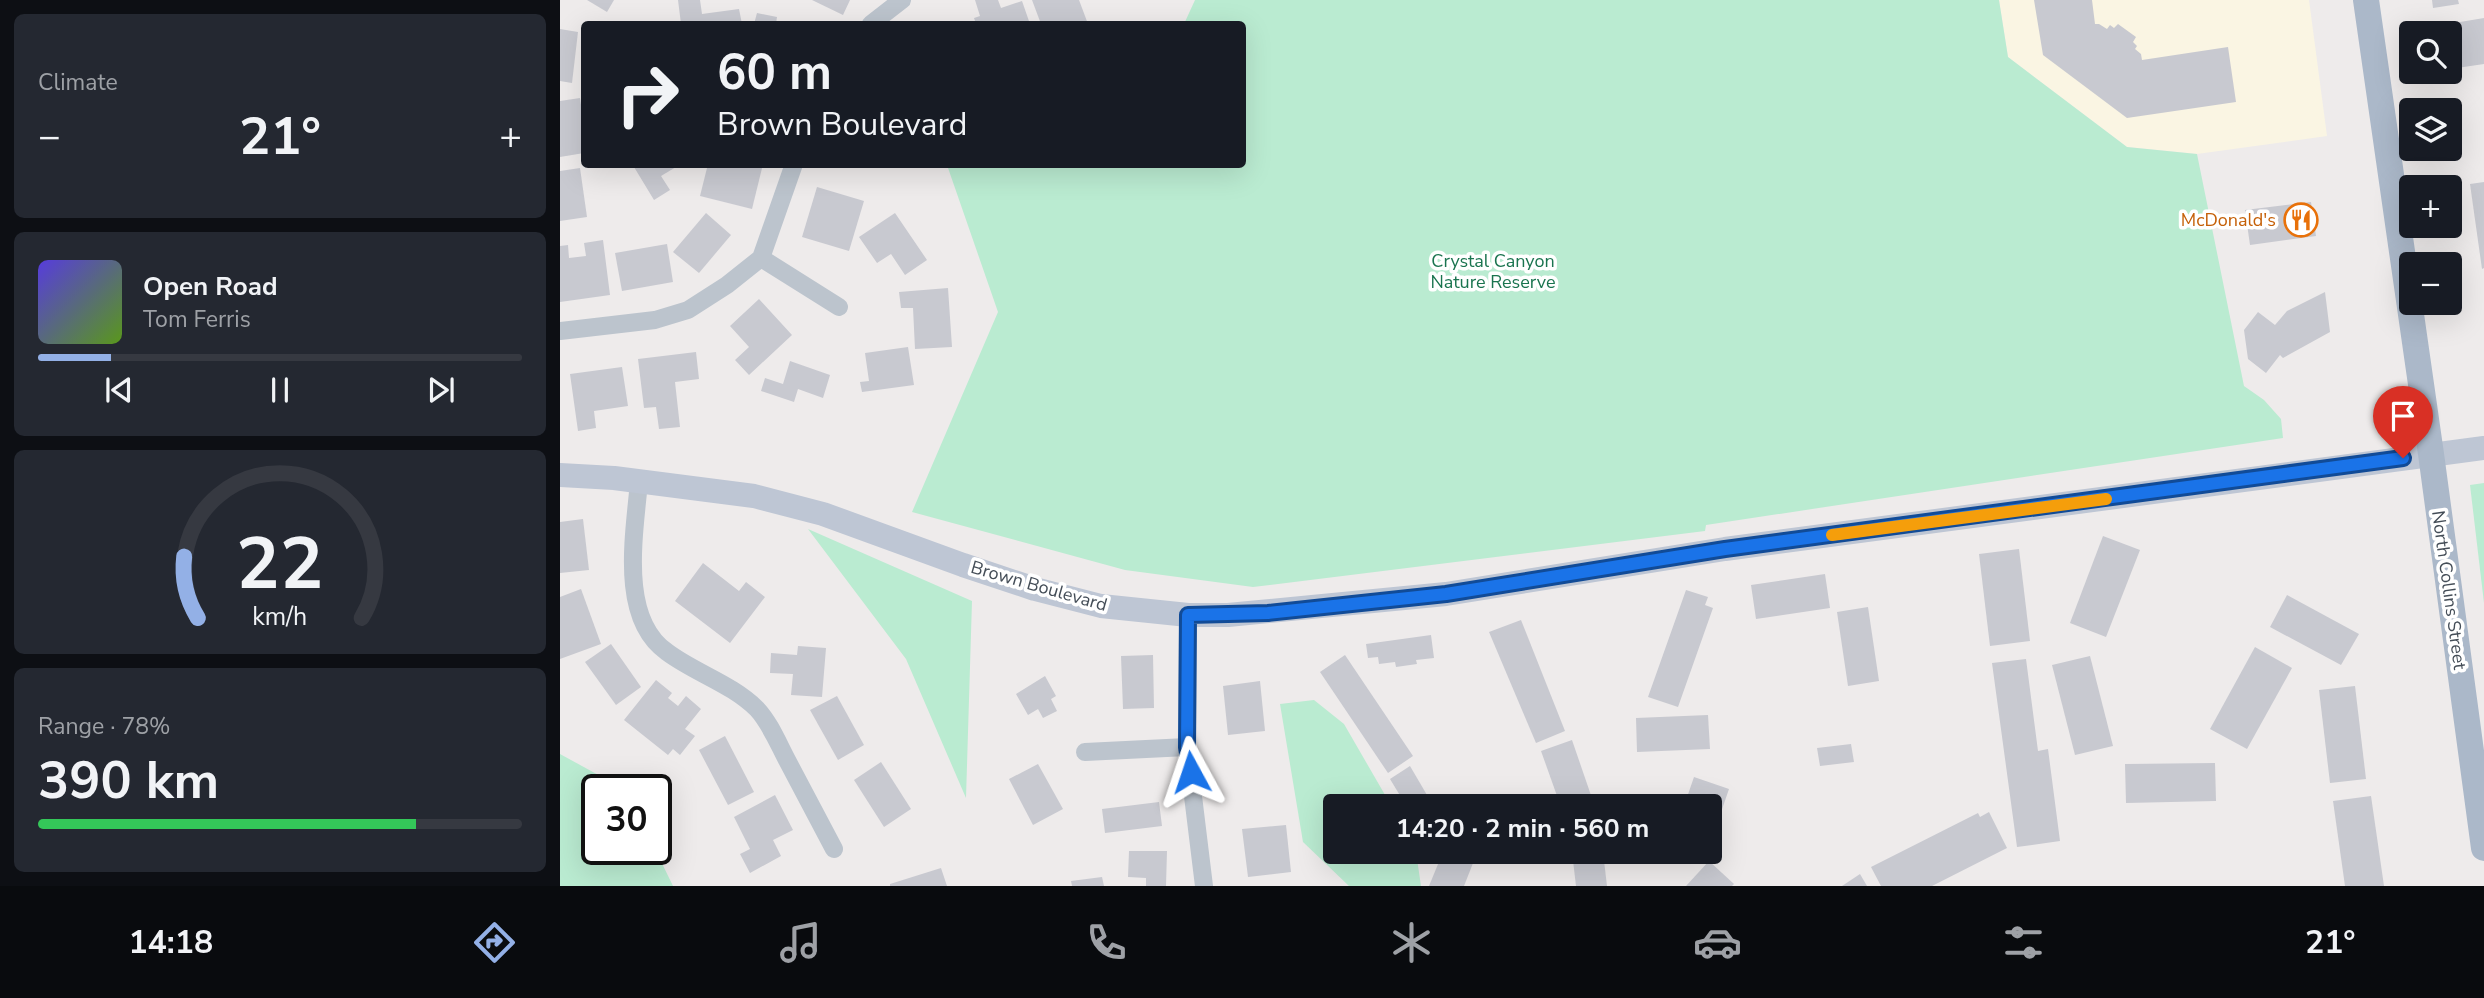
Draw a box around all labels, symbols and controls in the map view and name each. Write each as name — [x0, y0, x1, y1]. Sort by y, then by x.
map controls — [2399, 21, 2462, 315]
button: search — [2399, 21, 2462, 84]
text: 60 m — [717, 39, 832, 106]
icon: right — [602, 49, 693, 140]
text: Climate — [38, 67, 118, 98]
button: layers — [2399, 98, 2462, 161]
text: 21° — [239, 101, 321, 172]
text: Brown Boulevard — [717, 103, 967, 146]
text: − — [38, 111, 61, 162]
text: + — [499, 111, 522, 162]
button: + — [2399, 175, 2462, 238]
restaurant icon: McDonald's — [2282, 201, 2320, 239]
place label: McDonald's — [2181, 208, 2276, 232]
park label: Crystal Canyon Nature Reserve — [1430, 249, 1556, 294]
button: − — [2399, 252, 2462, 315]
text: Open Road — [143, 269, 278, 304]
text: Tom Ferris — [143, 304, 251, 335]
icon: previous — [100, 371, 138, 409]
icon: pause — [261, 371, 299, 409]
icon: next — [422, 371, 460, 409]
pin — [2373, 386, 2433, 458]
icon: arrive — [2384, 397, 2422, 435]
street label: North Collins Street — [2426, 509, 2472, 672]
text: 22 — [236, 514, 324, 614]
street label: Brown Boulevard — [968, 555, 1110, 617]
text: km/h — [252, 600, 308, 634]
text: Range · 78% — [38, 711, 170, 742]
position arrow — [1154, 735, 1228, 809]
text: 390 km — [38, 745, 219, 816]
speed limit sign: 30 — [581, 774, 672, 865]
text: 14:20 · 2 min · 560 m — [1396, 811, 1649, 846]
icon: directions — [470, 918, 519, 967]
icon: music — [776, 918, 825, 967]
icon: phone — [1082, 918, 1131, 967]
icon: climate — [1387, 918, 1436, 967]
icon: car — [1693, 918, 1742, 967]
icon: filters — [1999, 918, 2048, 967]
text: 14:18 — [128, 921, 213, 964]
text: 21° — [2305, 921, 2355, 964]

